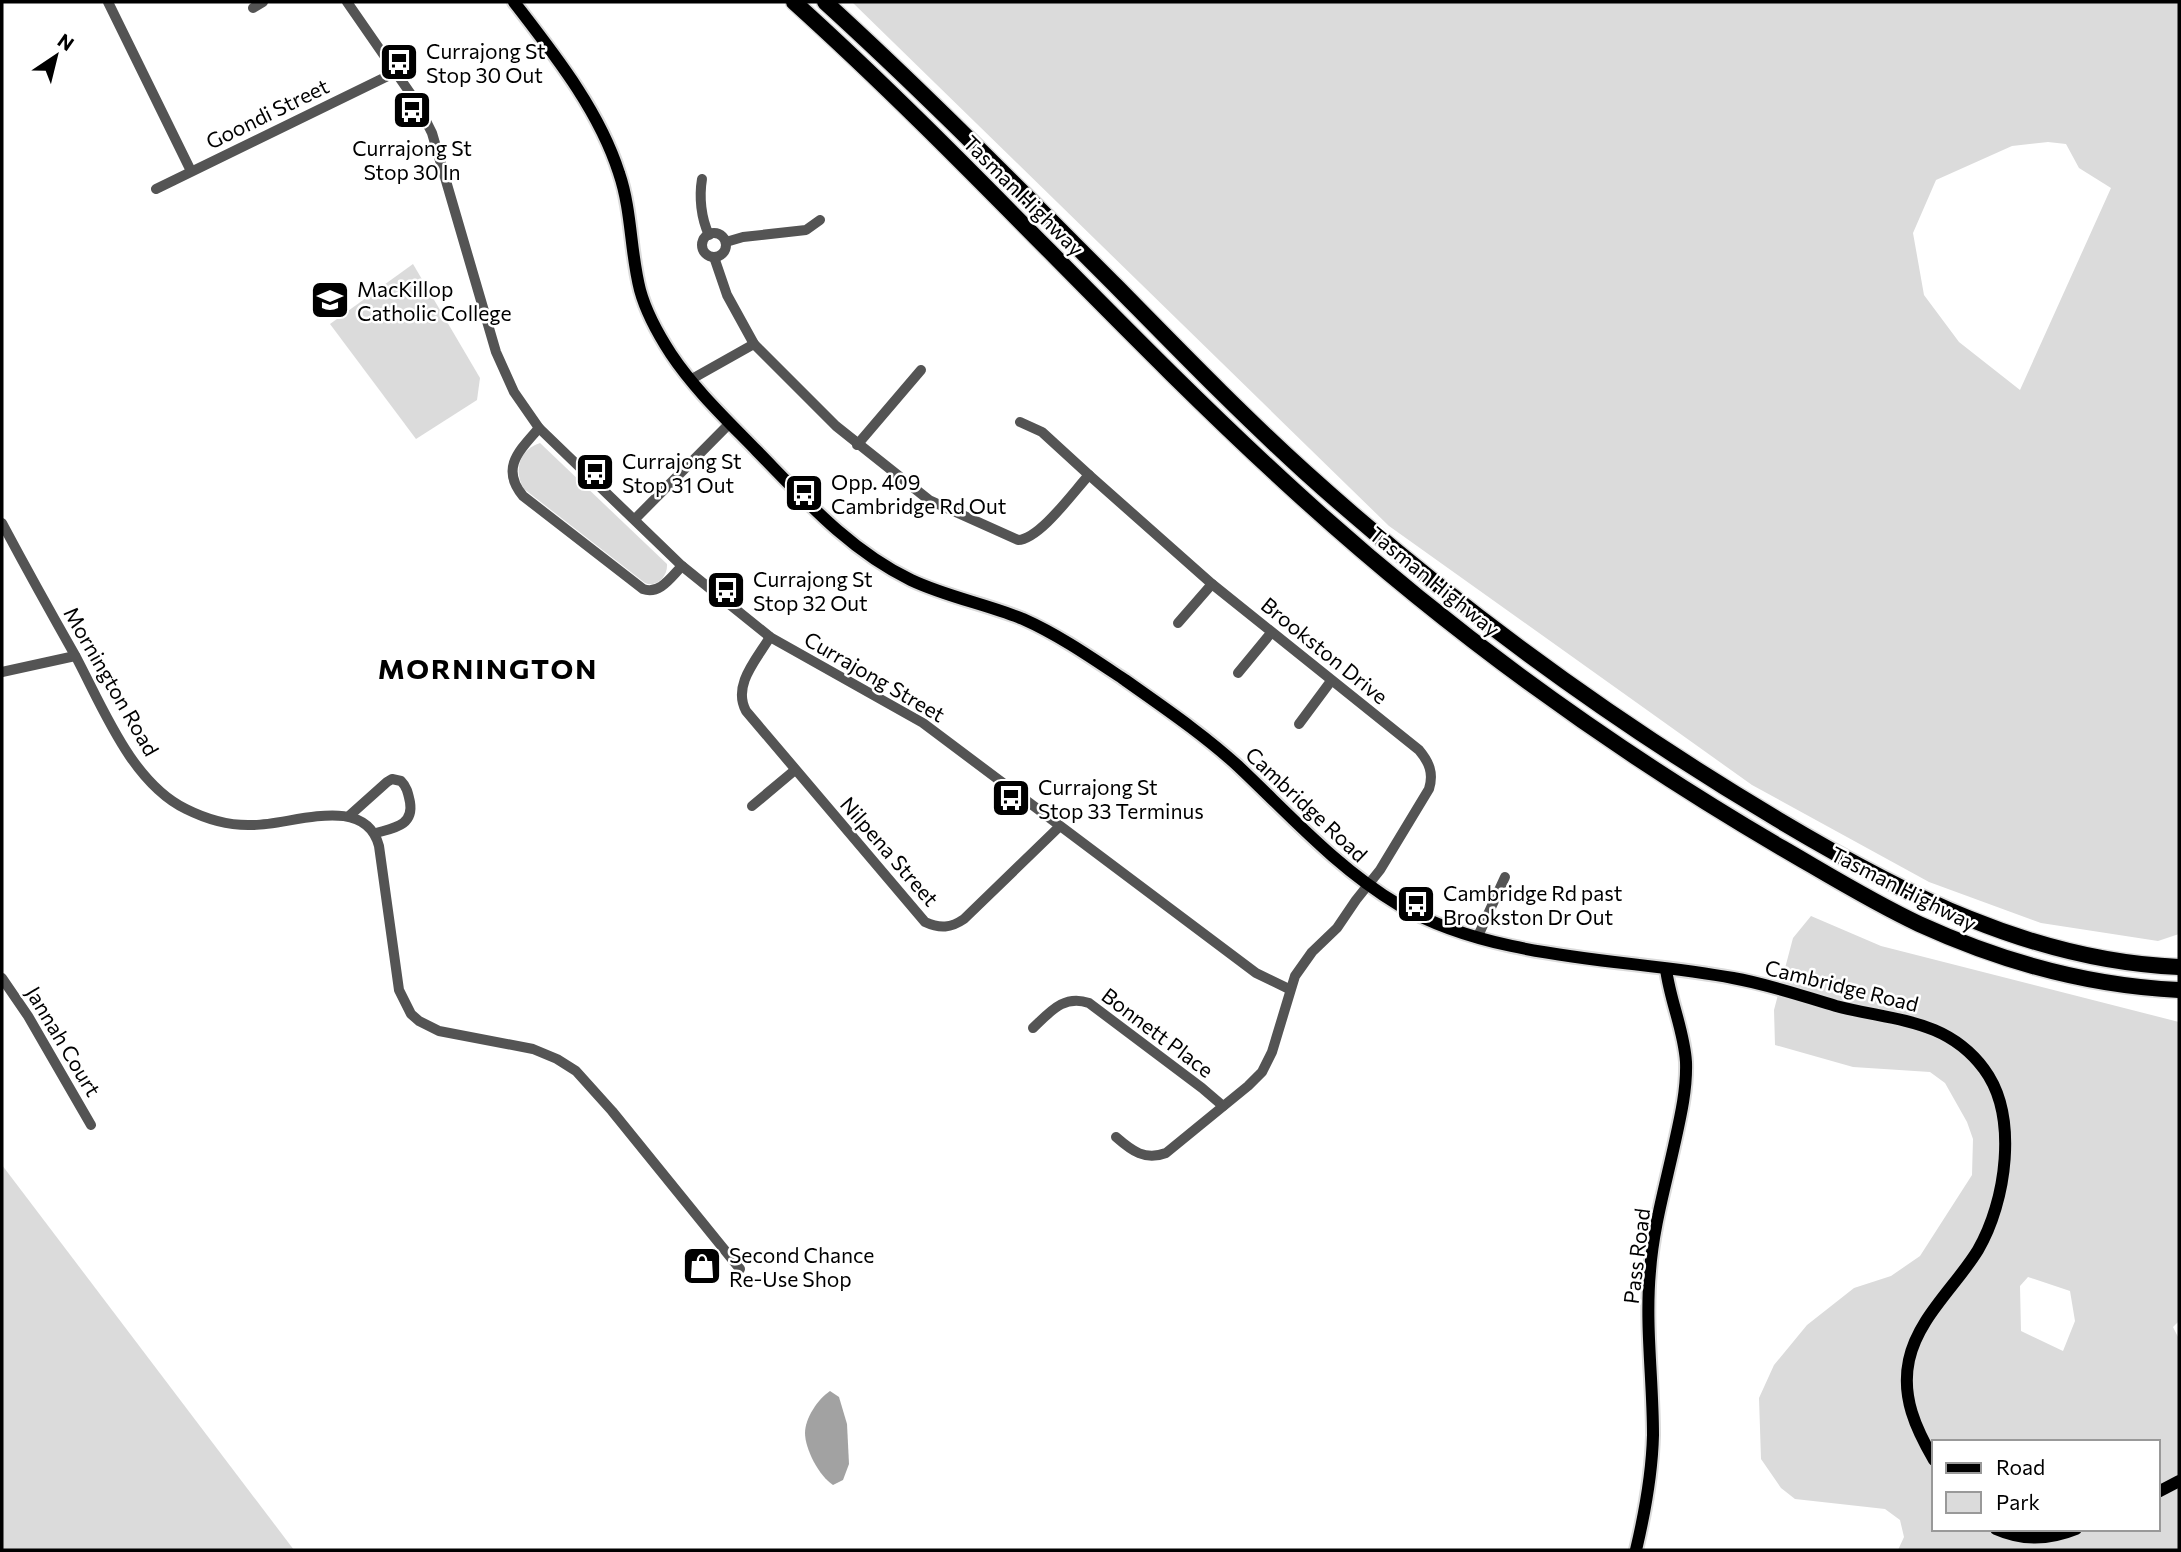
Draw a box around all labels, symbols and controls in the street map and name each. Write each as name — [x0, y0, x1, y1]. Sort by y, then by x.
north arrow — [21, 21, 91, 91]
text: N — [54, 28, 78, 55]
place label: Currajong St Stop 30 Out — [426, 38, 546, 87]
bus stop icon: Currajong St Stop 30 Out — [378, 41, 420, 83]
street label: Goondi Street — [202, 73, 332, 153]
bus stop icon: Currajong St Stop 30 In — [391, 89, 433, 131]
street label: Tasman Highway — [959, 130, 1090, 261]
place label: Currajong St Stop 30 In — [352, 135, 472, 184]
place label: MacKillop Catholic College — [357, 276, 512, 325]
school or university icon: MacKillop Catholic College — [309, 279, 351, 321]
place label: Currajong St Stop 31 Out — [622, 448, 742, 497]
bus stop icon: Currajong St Stop 31 Out — [574, 451, 616, 493]
place label: Opp. 409 Cambridge Rd Out — [831, 469, 1006, 518]
bus stop icon: Opp. 409 Cambridge Rd Out — [783, 472, 825, 514]
street label: Tasman Highway — [1365, 521, 1505, 641]
place label: Currajong St Stop 32 Out — [753, 566, 873, 615]
bus stop icon: Currajong St Stop 32 Out — [705, 569, 747, 611]
street label: Brookston Drive — [1257, 591, 1393, 709]
street label: Mornington Road — [59, 602, 165, 760]
street label: Currajong Street — [800, 626, 950, 726]
district label: MORNINGTON — [378, 651, 598, 685]
street label: Cambridge Road — [1241, 741, 1373, 867]
place label: Currajong St Stop 33 Terminus — [1038, 774, 1204, 823]
bus stop icon: Currajong St Stop 33 Terminus — [990, 777, 1032, 819]
street label: Nilpena Street — [836, 791, 944, 911]
street label: Tasman Highway — [1827, 841, 1981, 936]
place label: Cambridge Rd past Brookston Dr Out — [1443, 880, 1622, 929]
bus stop icon: Cambridge Rd past Brookston Dr Out — [1395, 883, 1437, 925]
street label: Cambridge Road — [1763, 954, 1921, 1016]
street label: Jannah Court — [21, 981, 107, 1101]
street label: Bonnett Place — [1097, 982, 1219, 1082]
street label: Pass Road — [1618, 1207, 1654, 1305]
place label: Second Chance Re-Use Shop — [729, 1242, 874, 1291]
shop icon: Second Chance Re-Use Shop — [681, 1245, 723, 1287]
legend — [1932, 1440, 2160, 1531]
text: Road — [1996, 1454, 2045, 1479]
text: Park — [1996, 1489, 2040, 1514]

